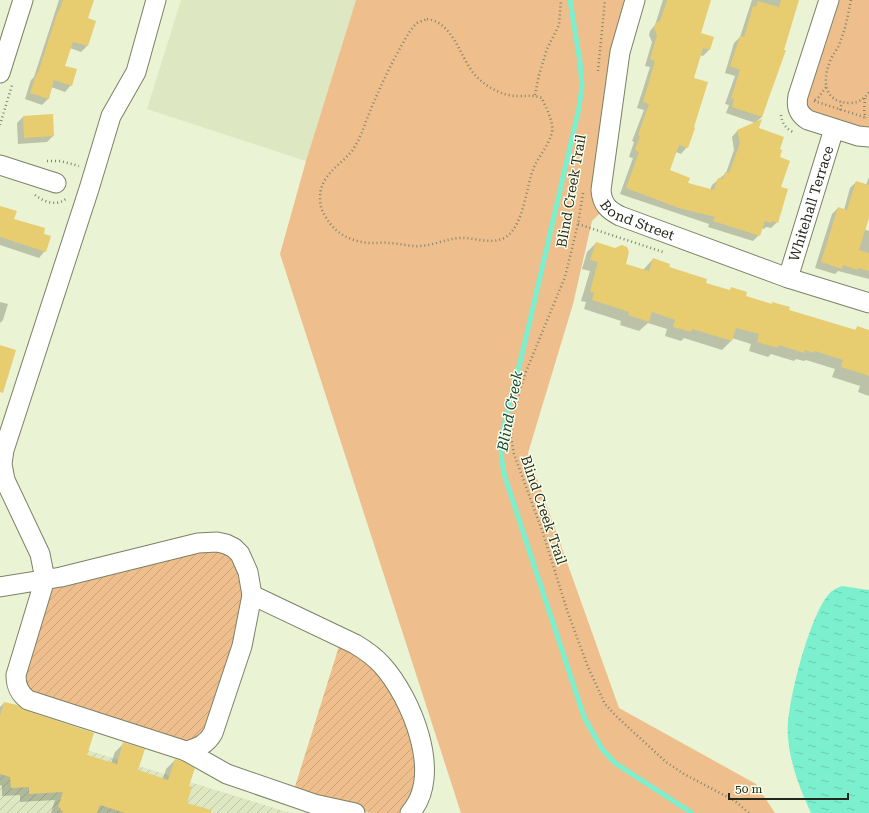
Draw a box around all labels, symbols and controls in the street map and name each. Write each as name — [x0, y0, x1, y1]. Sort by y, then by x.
street label: Blind Creek Trail — [553, 133, 589, 249]
street label: Whitehall Terrace — [786, 144, 836, 263]
street label: Bond Street — [597, 197, 677, 243]
water label: Blind Creek — [493, 369, 527, 454]
street label: Blind Creek Trail — [518, 453, 570, 567]
scale bar — [729, 775, 848, 801]
text: 50 m — [735, 782, 762, 796]

